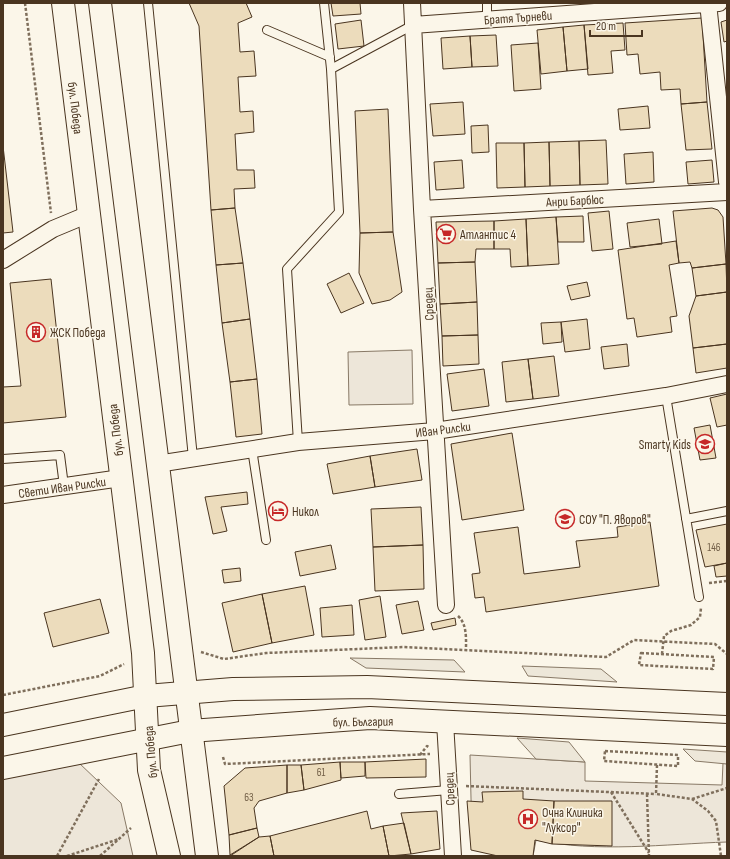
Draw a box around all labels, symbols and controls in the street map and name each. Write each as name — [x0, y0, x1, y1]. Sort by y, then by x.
street label: Братя Търневи — [483, 8, 553, 28]
scale bar — [590, 12, 642, 38]
text: 20 m — [596, 19, 616, 34]
street label: бул. Победа — [64, 81, 86, 135]
street label: Анри Барбюс — [545, 191, 604, 211]
supermarket icon: Атлантис 4 — [435, 223, 457, 245]
place label: Атлантис 4 — [459, 227, 516, 243]
street label: Средец — [420, 287, 438, 321]
building icon: ЖСК Победа — [25, 321, 47, 343]
place label: ЖСК Победа — [50, 325, 106, 341]
street label: бул. Победа — [105, 403, 127, 457]
street label: Иван Рилски — [415, 419, 472, 441]
school or university icon: Smarty Kids — [694, 433, 716, 455]
place label: Smarty Kids — [639, 437, 691, 453]
street label: Свети Иван Рилски — [17, 474, 107, 502]
hotel icon: Никол — [267, 500, 289, 522]
place label: Никол — [292, 504, 319, 520]
school or university icon: СОУ "П. Яворов" — [554, 508, 576, 530]
place label: СОУ "П. Яворов" — [579, 512, 651, 528]
house number: 146 — [707, 541, 721, 554]
street label: бул. България — [333, 713, 393, 731]
street label: бул. Победа — [141, 725, 161, 779]
house number: 61 — [317, 766, 325, 779]
street label: Средец — [441, 772, 459, 806]
house number: 63 — [244, 791, 254, 804]
place label: Очна Клиника "Луксор" — [542, 805, 603, 836]
hospital icon: Очна Клиника "Луксор" — [517, 808, 539, 830]

